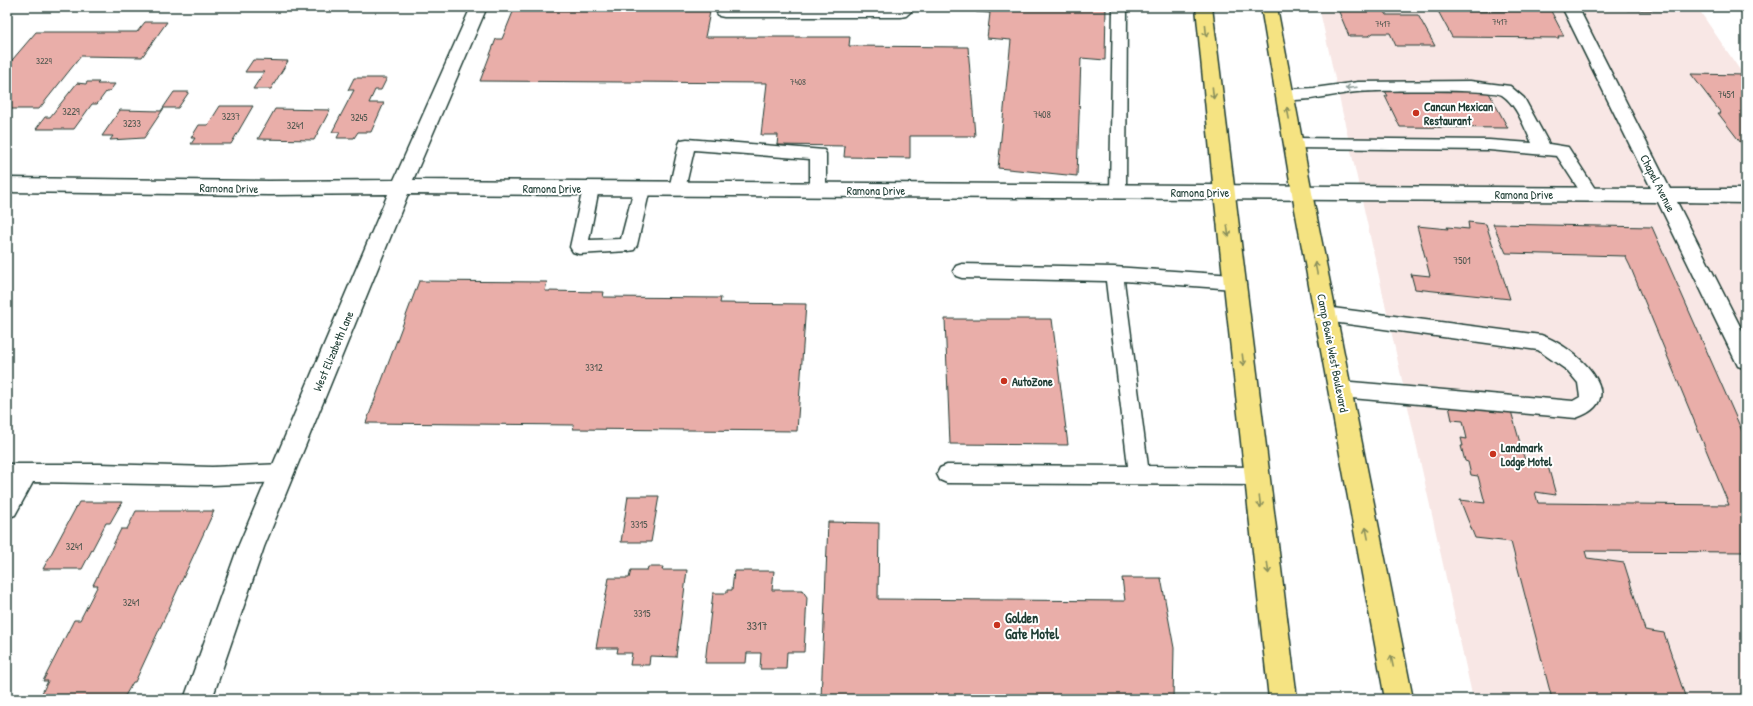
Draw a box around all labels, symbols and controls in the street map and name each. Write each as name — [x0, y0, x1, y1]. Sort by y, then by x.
house number: 7417 — [1492, 16, 1508, 28]
house number: 7417 — [1375, 18, 1391, 30]
one-way arrow — [1202, 24, 1210, 37]
house number: 3229 — [36, 55, 53, 67]
house number: 7408 — [790, 76, 806, 88]
one-way arrow — [1345, 84, 1358, 92]
one-way arrow — [1209, 86, 1216, 99]
house number: 7451 — [1718, 88, 1735, 101]
place label: Cancun Mexican Restaurant — [1424, 98, 1494, 129]
house number: 3229 — [62, 105, 80, 118]
one-way arrow — [1283, 107, 1291, 120]
house number: 7408 — [1033, 108, 1051, 121]
marker: Cancun Mexican Restaurant — [1411, 108, 1421, 118]
house number: 3237 — [222, 110, 240, 123]
house number: 3245 — [350, 111, 368, 124]
house number: 3233 — [123, 117, 142, 130]
house number: 3241 — [287, 119, 304, 132]
street label: Chapel Avenue — [1636, 151, 1680, 215]
street label: Ramona Drive — [200, 179, 259, 197]
street label: Ramona Drive — [523, 180, 582, 197]
street label: Ramona Drive — [847, 182, 906, 199]
street label: Ramona Drive — [1171, 184, 1230, 201]
street label: Ramona Drive — [1495, 186, 1554, 203]
one-way arrow — [1224, 224, 1232, 237]
house number: 7501 — [1453, 254, 1471, 267]
one-way arrow — [1312, 262, 1320, 275]
street label: Camp Bowie West Boulevard — [1313, 292, 1353, 414]
street label: West Elizabeth Lane — [308, 308, 358, 394]
one-way arrow — [1239, 353, 1247, 366]
house number: 3312 — [585, 361, 603, 374]
place label: AutoZone — [1012, 373, 1053, 390]
marker: AutoZone — [999, 376, 1009, 386]
place label: Landmark Lodge Motel — [1501, 439, 1553, 471]
marker: Landmark Lodge Motel — [1488, 449, 1498, 459]
one-way arrow — [1256, 495, 1264, 508]
house number: 3315 — [631, 518, 648, 531]
one-way arrow — [1363, 527, 1371, 540]
house number: 3241 — [66, 540, 83, 553]
one-way arrow — [1264, 561, 1271, 574]
house number: 3241 — [123, 596, 140, 609]
house number: 3315 — [634, 607, 651, 620]
place label: Golden Gate Motel — [1005, 608, 1059, 643]
house number: 3317 — [746, 617, 768, 634]
marker: Golden Gate Motel — [992, 620, 1002, 630]
one-way arrow — [1387, 655, 1395, 668]

